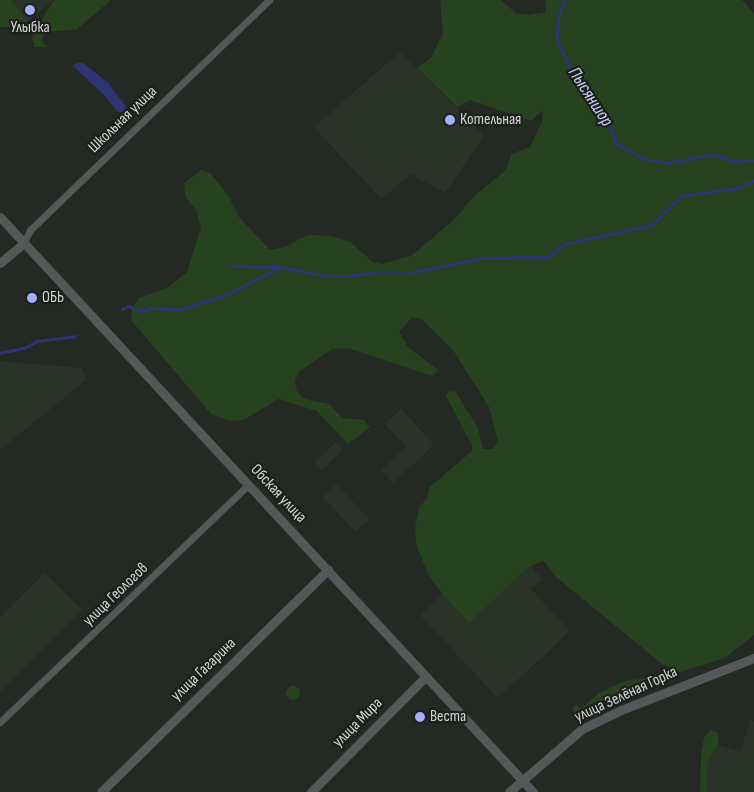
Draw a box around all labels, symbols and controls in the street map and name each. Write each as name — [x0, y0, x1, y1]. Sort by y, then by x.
marker: Улыбка — [24, 4, 36, 16]
place label: Улыбка — [10, 18, 50, 38]
water label: Пысяншор — [563, 63, 617, 131]
street label: Школьная улица — [85, 82, 161, 158]
place label: Котельная — [460, 110, 521, 130]
marker: Котельная — [444, 114, 456, 126]
place label: ОБЬ — [42, 288, 64, 308]
marker: ОБЬ — [26, 292, 38, 304]
street label: Обская улица — [246, 461, 310, 527]
street label: улица Геологов — [79, 559, 153, 631]
street label: улица Гагарина — [168, 634, 240, 706]
street label: улица Зелёная Горка — [572, 663, 680, 727]
street label: улица Мира — [329, 694, 387, 752]
place label: Веста — [430, 707, 466, 727]
marker: Веста — [414, 711, 426, 723]

